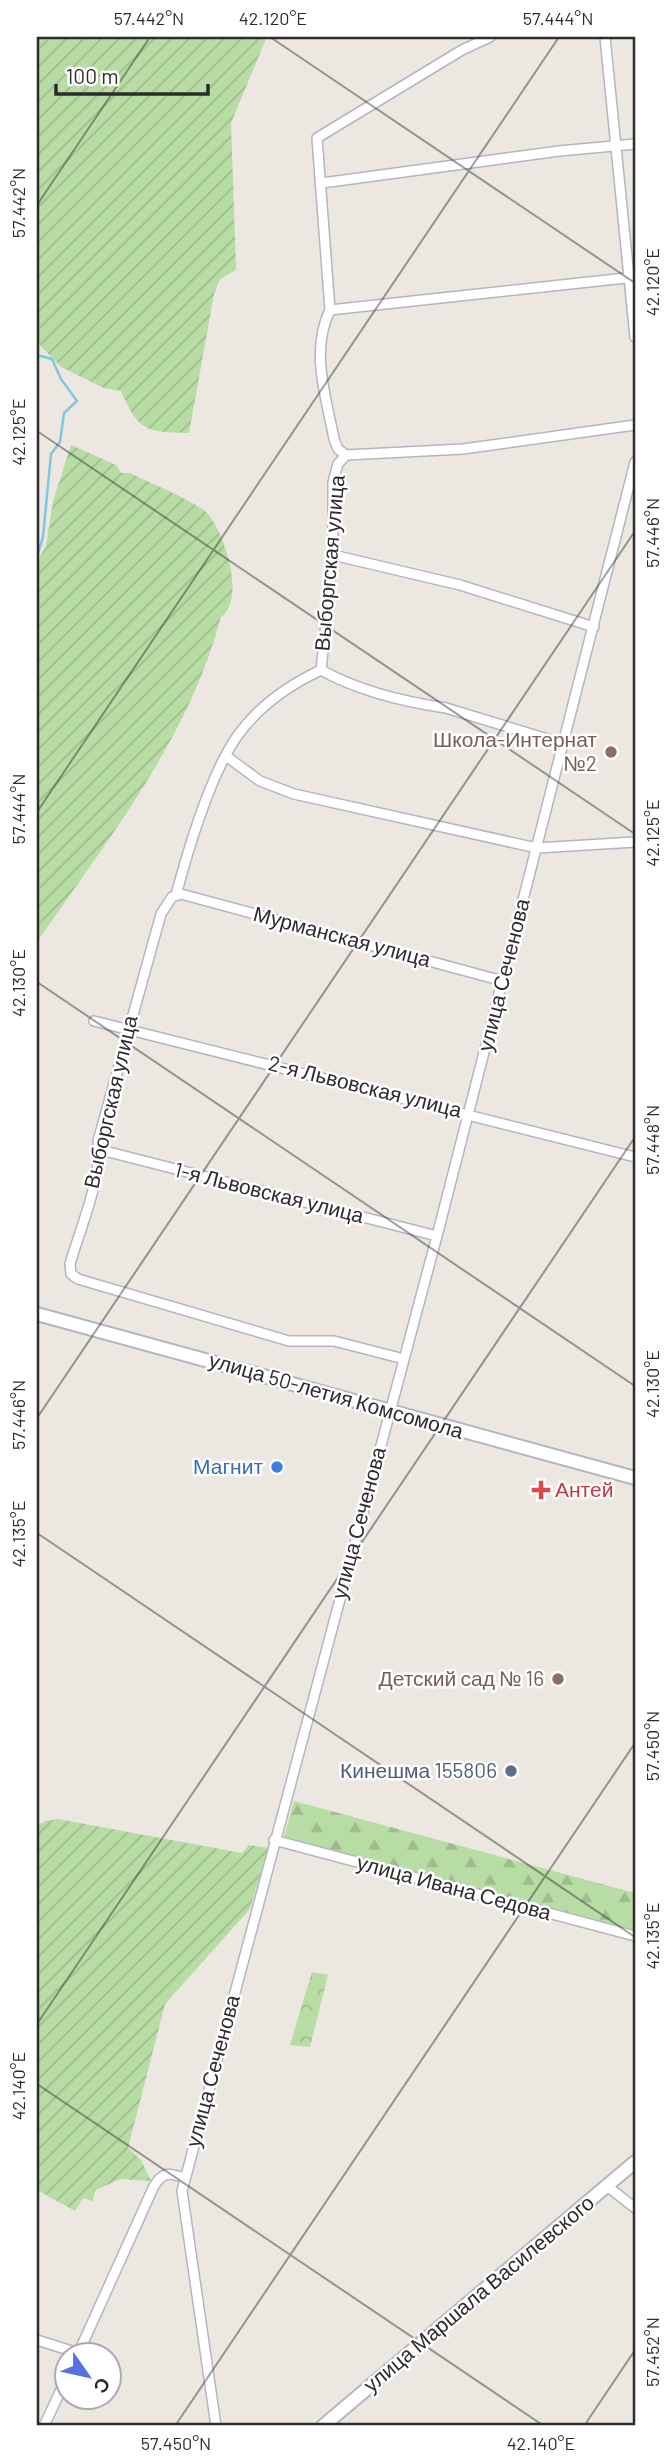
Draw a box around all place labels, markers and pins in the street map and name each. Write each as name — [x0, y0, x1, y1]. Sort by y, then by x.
place label: Школа-Интернат №2 — [433, 726, 597, 775]
marker: Школа-Интернат №2 — [603, 744, 619, 760]
place label: Магнит — [193, 1453, 263, 1478]
marker: Магнит — [269, 1459, 285, 1475]
place label: Антей — [555, 1476, 613, 1501]
marker: Антей — [533, 1482, 549, 1498]
place label: Детский сад № 16 — [379, 1665, 544, 1690]
marker: Детский сад № 16 — [550, 1671, 566, 1687]
place label: Кинешма 155806 — [340, 1757, 497, 1782]
marker: Кинешма 155806 — [503, 1763, 519, 1779]

